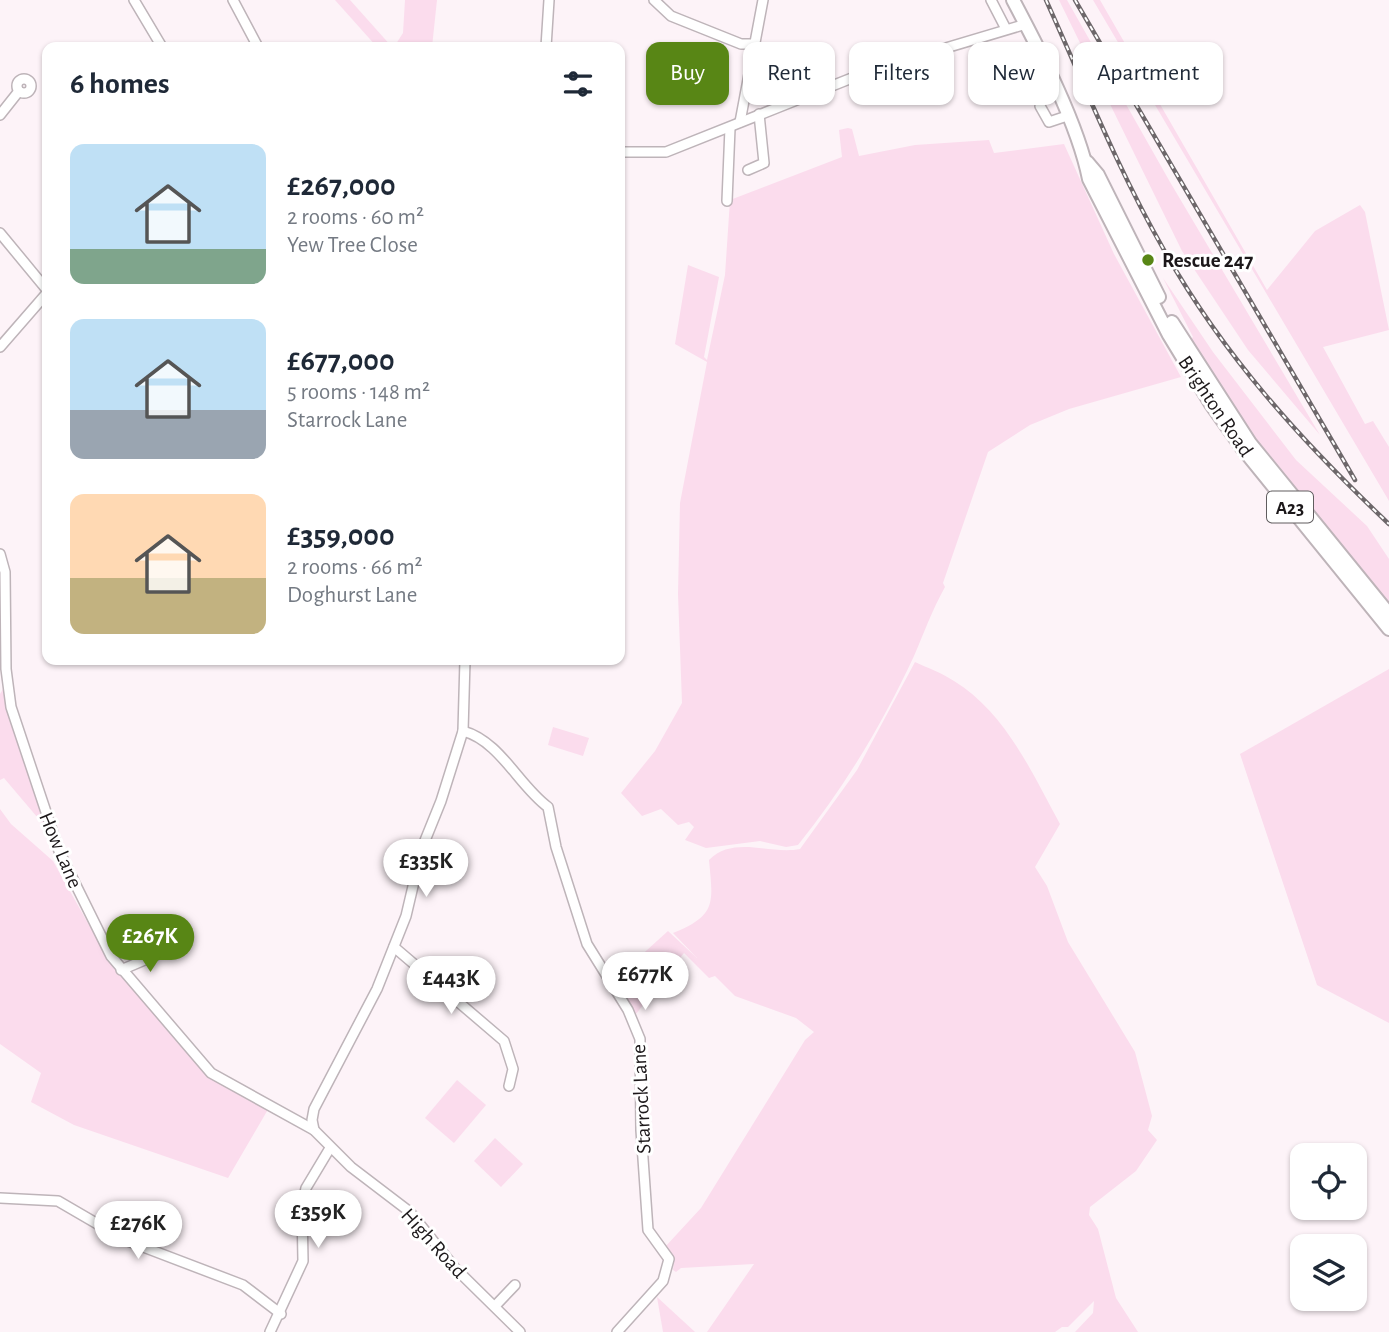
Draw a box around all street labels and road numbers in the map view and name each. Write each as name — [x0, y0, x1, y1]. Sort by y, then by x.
street label: Brighton Road — [1174, 352, 1257, 461]
road number: A23 — [1267, 492, 1313, 522]
street label: How Lane — [35, 809, 86, 891]
street label: Starrock Lane — [628, 1044, 655, 1154]
street label: High Road — [397, 1204, 470, 1282]

